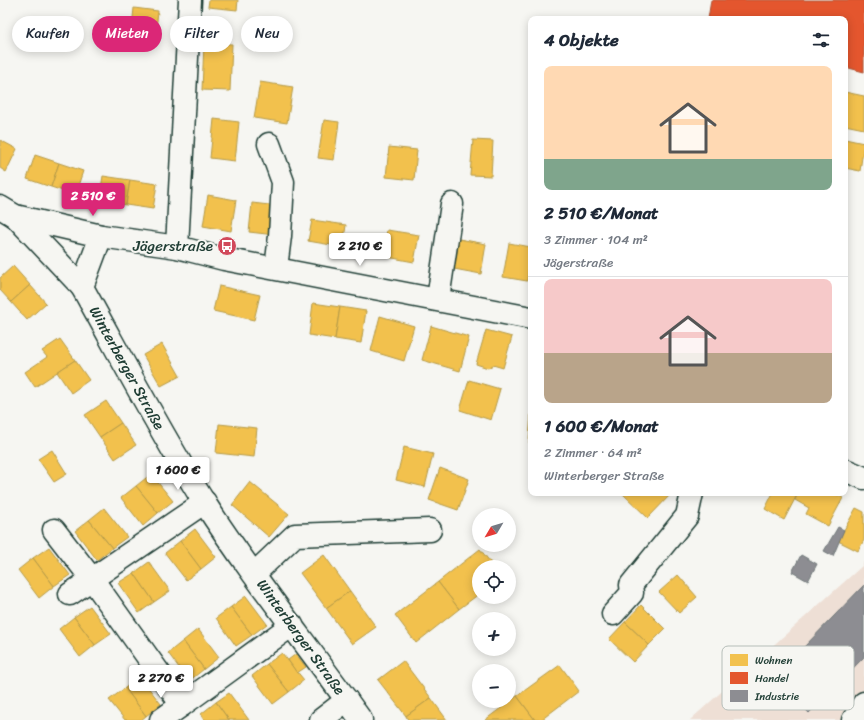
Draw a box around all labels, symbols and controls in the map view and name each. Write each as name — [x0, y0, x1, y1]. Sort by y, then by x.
chip: Kaufen — [12, 16, 84, 52]
chip: Mieten — [92, 16, 162, 52]
chip: Filter — [170, 16, 233, 52]
chip: Neu — [241, 16, 293, 52]
text: 4 Objekte — [544, 25, 619, 55]
icon: filters — [810, 29, 832, 51]
icon: home — [652, 92, 724, 164]
pin: 2 510 € — [56, 183, 130, 217]
text: 2 510 € — [71, 184, 115, 207]
text: 2 510 €/Monat — [544, 198, 658, 228]
text: 3 Zimmer · 104 m² — [544, 228, 648, 251]
place label: Jägerstraße — [132, 233, 213, 259]
pin: 2 210 € — [323, 233, 397, 267]
text: 2 210 € — [338, 234, 382, 257]
bus stop icon: Jägerstraße — [216, 235, 238, 257]
text: Jägerstraße — [544, 251, 613, 274]
street label: Winterberger Straße — [82, 301, 172, 435]
icon: home — [652, 305, 724, 377]
text: 1 600 €/Monat — [544, 411, 659, 441]
text: 2 Zimmer · 64 m² — [544, 441, 642, 464]
pin: 1 600 € — [141, 457, 215, 491]
text: 1 600 € — [156, 458, 200, 481]
text: Winterberger Straße — [544, 464, 664, 487]
north arrow — [472, 508, 516, 552]
map controls — [472, 508, 516, 708]
button: locate — [472, 560, 516, 604]
street label: Winterberger Straße — [250, 573, 352, 701]
button: + — [472, 612, 516, 656]
legend — [722, 646, 854, 710]
text: Wohnen — [755, 651, 792, 670]
button: − — [472, 664, 516, 708]
pin: 2 270 € — [124, 665, 198, 699]
text: 2 270 € — [138, 666, 184, 689]
text: Handel — [755, 669, 790, 688]
text: Industrie — [754, 687, 800, 706]

